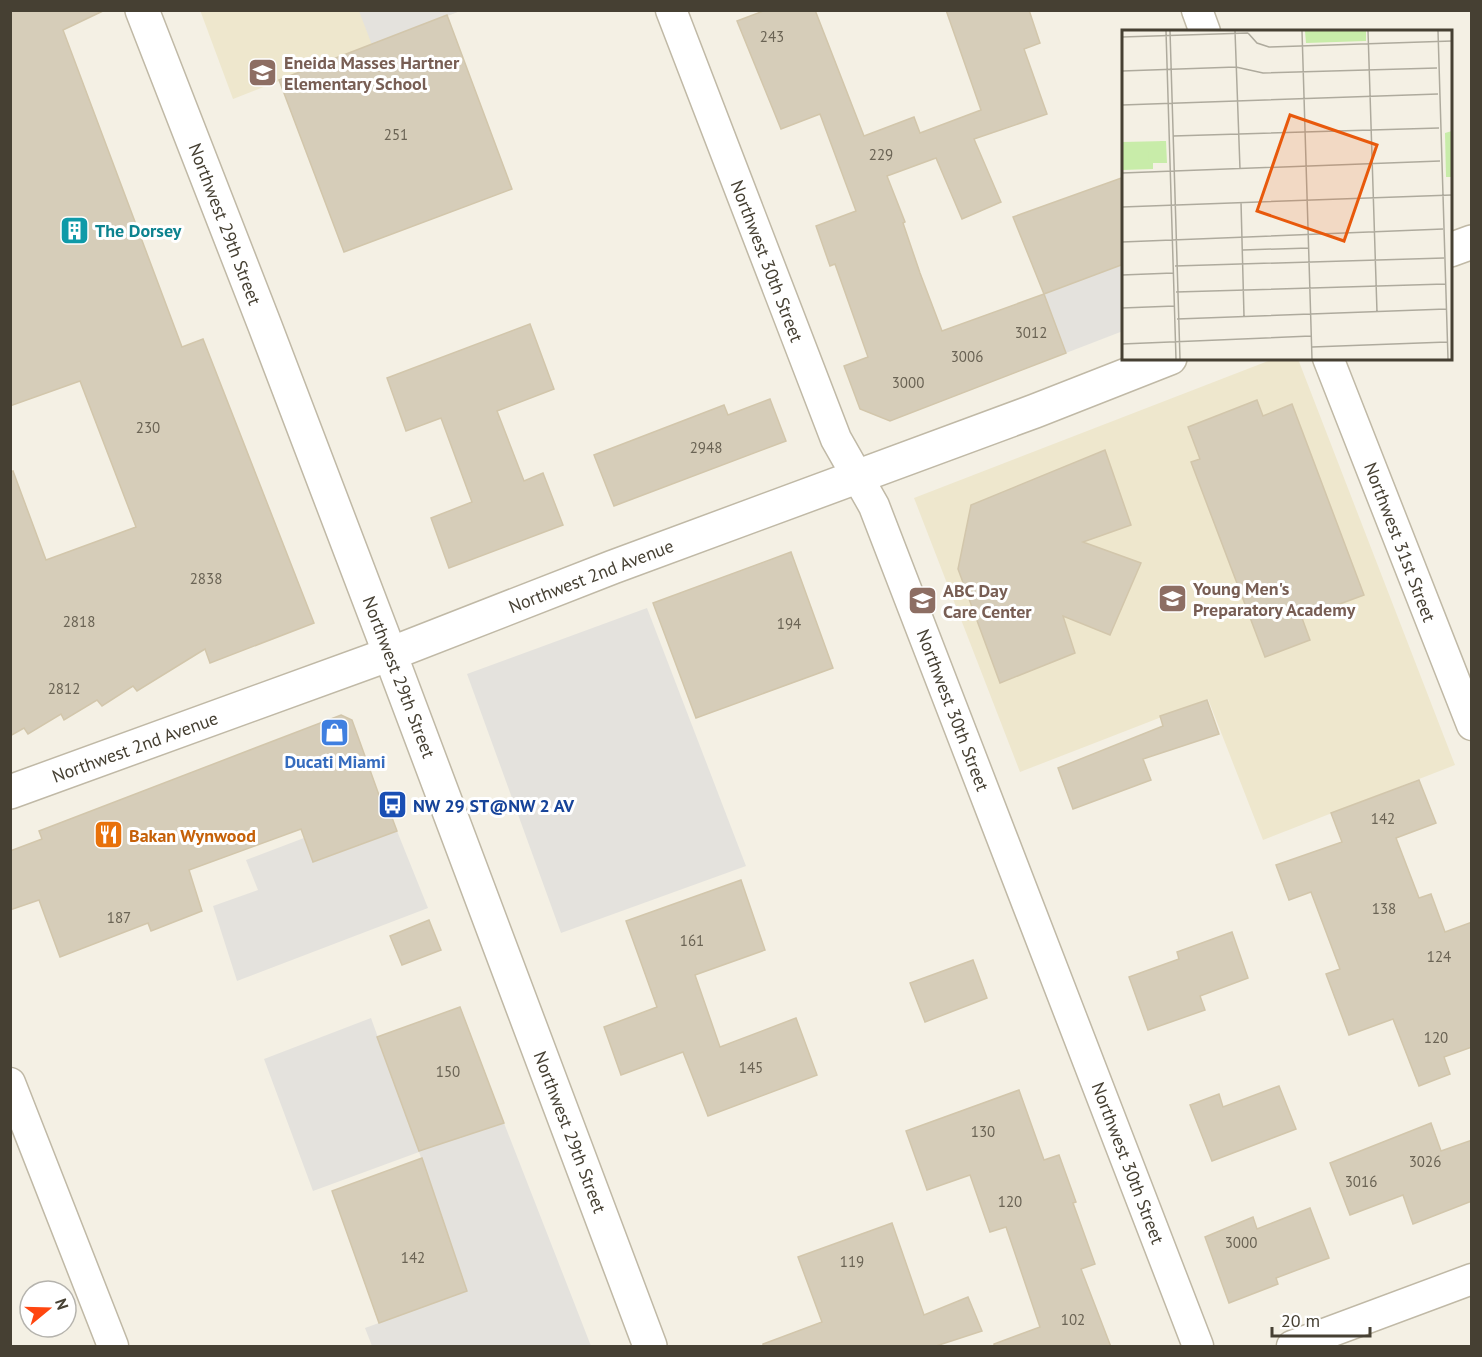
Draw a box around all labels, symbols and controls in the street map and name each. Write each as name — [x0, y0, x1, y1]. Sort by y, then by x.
house number: 243 — [760, 27, 784, 46]
inset map — [1122, 30, 1452, 360]
place label: Eneida Masses Hartner Elementary School — [284, 51, 460, 95]
school or university icon: Eneida Masses Hartner Elementary School — [247, 56, 279, 88]
house number: 251 — [384, 125, 408, 144]
street label: Northwest 29th Street — [184, 140, 266, 308]
house number: 229 — [869, 145, 893, 164]
street label: Northwest 30th Street — [726, 177, 808, 345]
building icon: The Dorsey — [58, 214, 90, 246]
place label: The Dorsey — [95, 219, 182, 242]
house number: 3012 — [1015, 323, 1047, 342]
house number: 3006 — [951, 347, 983, 366]
house number: 3000 — [892, 373, 924, 392]
house number: 230 — [136, 418, 160, 437]
house number: 2948 — [690, 438, 722, 457]
street label: Northwest 31st Street — [1359, 459, 1441, 625]
street label: Northwest 2nd Avenue — [505, 534, 677, 618]
house number: 2838 — [190, 569, 222, 588]
place label: Young Men's Preparatory Academy — [1192, 577, 1356, 621]
place label: ABC Day Care Center — [943, 579, 1032, 623]
school or university icon: Young Men's Preparatory Academy — [1156, 582, 1188, 614]
school or university icon: ABC Day Care Center — [906, 584, 938, 616]
street label: Northwest 29th Street — [358, 593, 440, 761]
house number: 2818 — [63, 612, 95, 631]
house number: 194 — [777, 614, 801, 633]
street label: Northwest 30th Street — [912, 626, 994, 794]
house number: 2812 — [48, 679, 80, 698]
street label: Northwest 2nd Avenue — [49, 706, 221, 788]
shop icon: Ducati Miami — [319, 716, 351, 748]
place label: Ducati Miami — [284, 750, 386, 773]
bus stop icon: NW 29 ST@NW 2 AV — [376, 789, 408, 821]
place label: NW 29 ST@NW 2 AV — [413, 794, 574, 817]
house number: 142 — [1371, 809, 1395, 828]
restaurant icon: Bakan Wynwood — [92, 819, 124, 851]
place label: Bakan Wynwood — [129, 824, 256, 847]
house number: 138 — [1372, 899, 1396, 918]
house number: 187 — [107, 908, 131, 927]
house number: 161 — [680, 931, 704, 950]
house number: 124 — [1427, 947, 1451, 966]
house number: 120 — [1424, 1028, 1448, 1047]
street label: Northwest 29th Street — [529, 1048, 611, 1216]
house number: 145 — [739, 1058, 763, 1077]
house number: 150 — [436, 1062, 460, 1081]
street label: Northwest 30th Street — [1087, 1079, 1169, 1247]
house number: 130 — [971, 1122, 995, 1141]
house number: 3026 — [1409, 1152, 1441, 1171]
house number: 3016 — [1345, 1172, 1377, 1191]
house number: 120 — [998, 1192, 1022, 1211]
house number: 3000 — [1225, 1233, 1257, 1252]
house number: 142 — [401, 1248, 425, 1267]
house number: 119 — [840, 1252, 864, 1271]
north arrow — [18, 1279, 78, 1339]
text: N — [51, 1296, 73, 1312]
scale bar — [1272, 1300, 1370, 1338]
text: 20 m — [1281, 1309, 1320, 1332]
house number: 102 — [1061, 1310, 1085, 1329]

